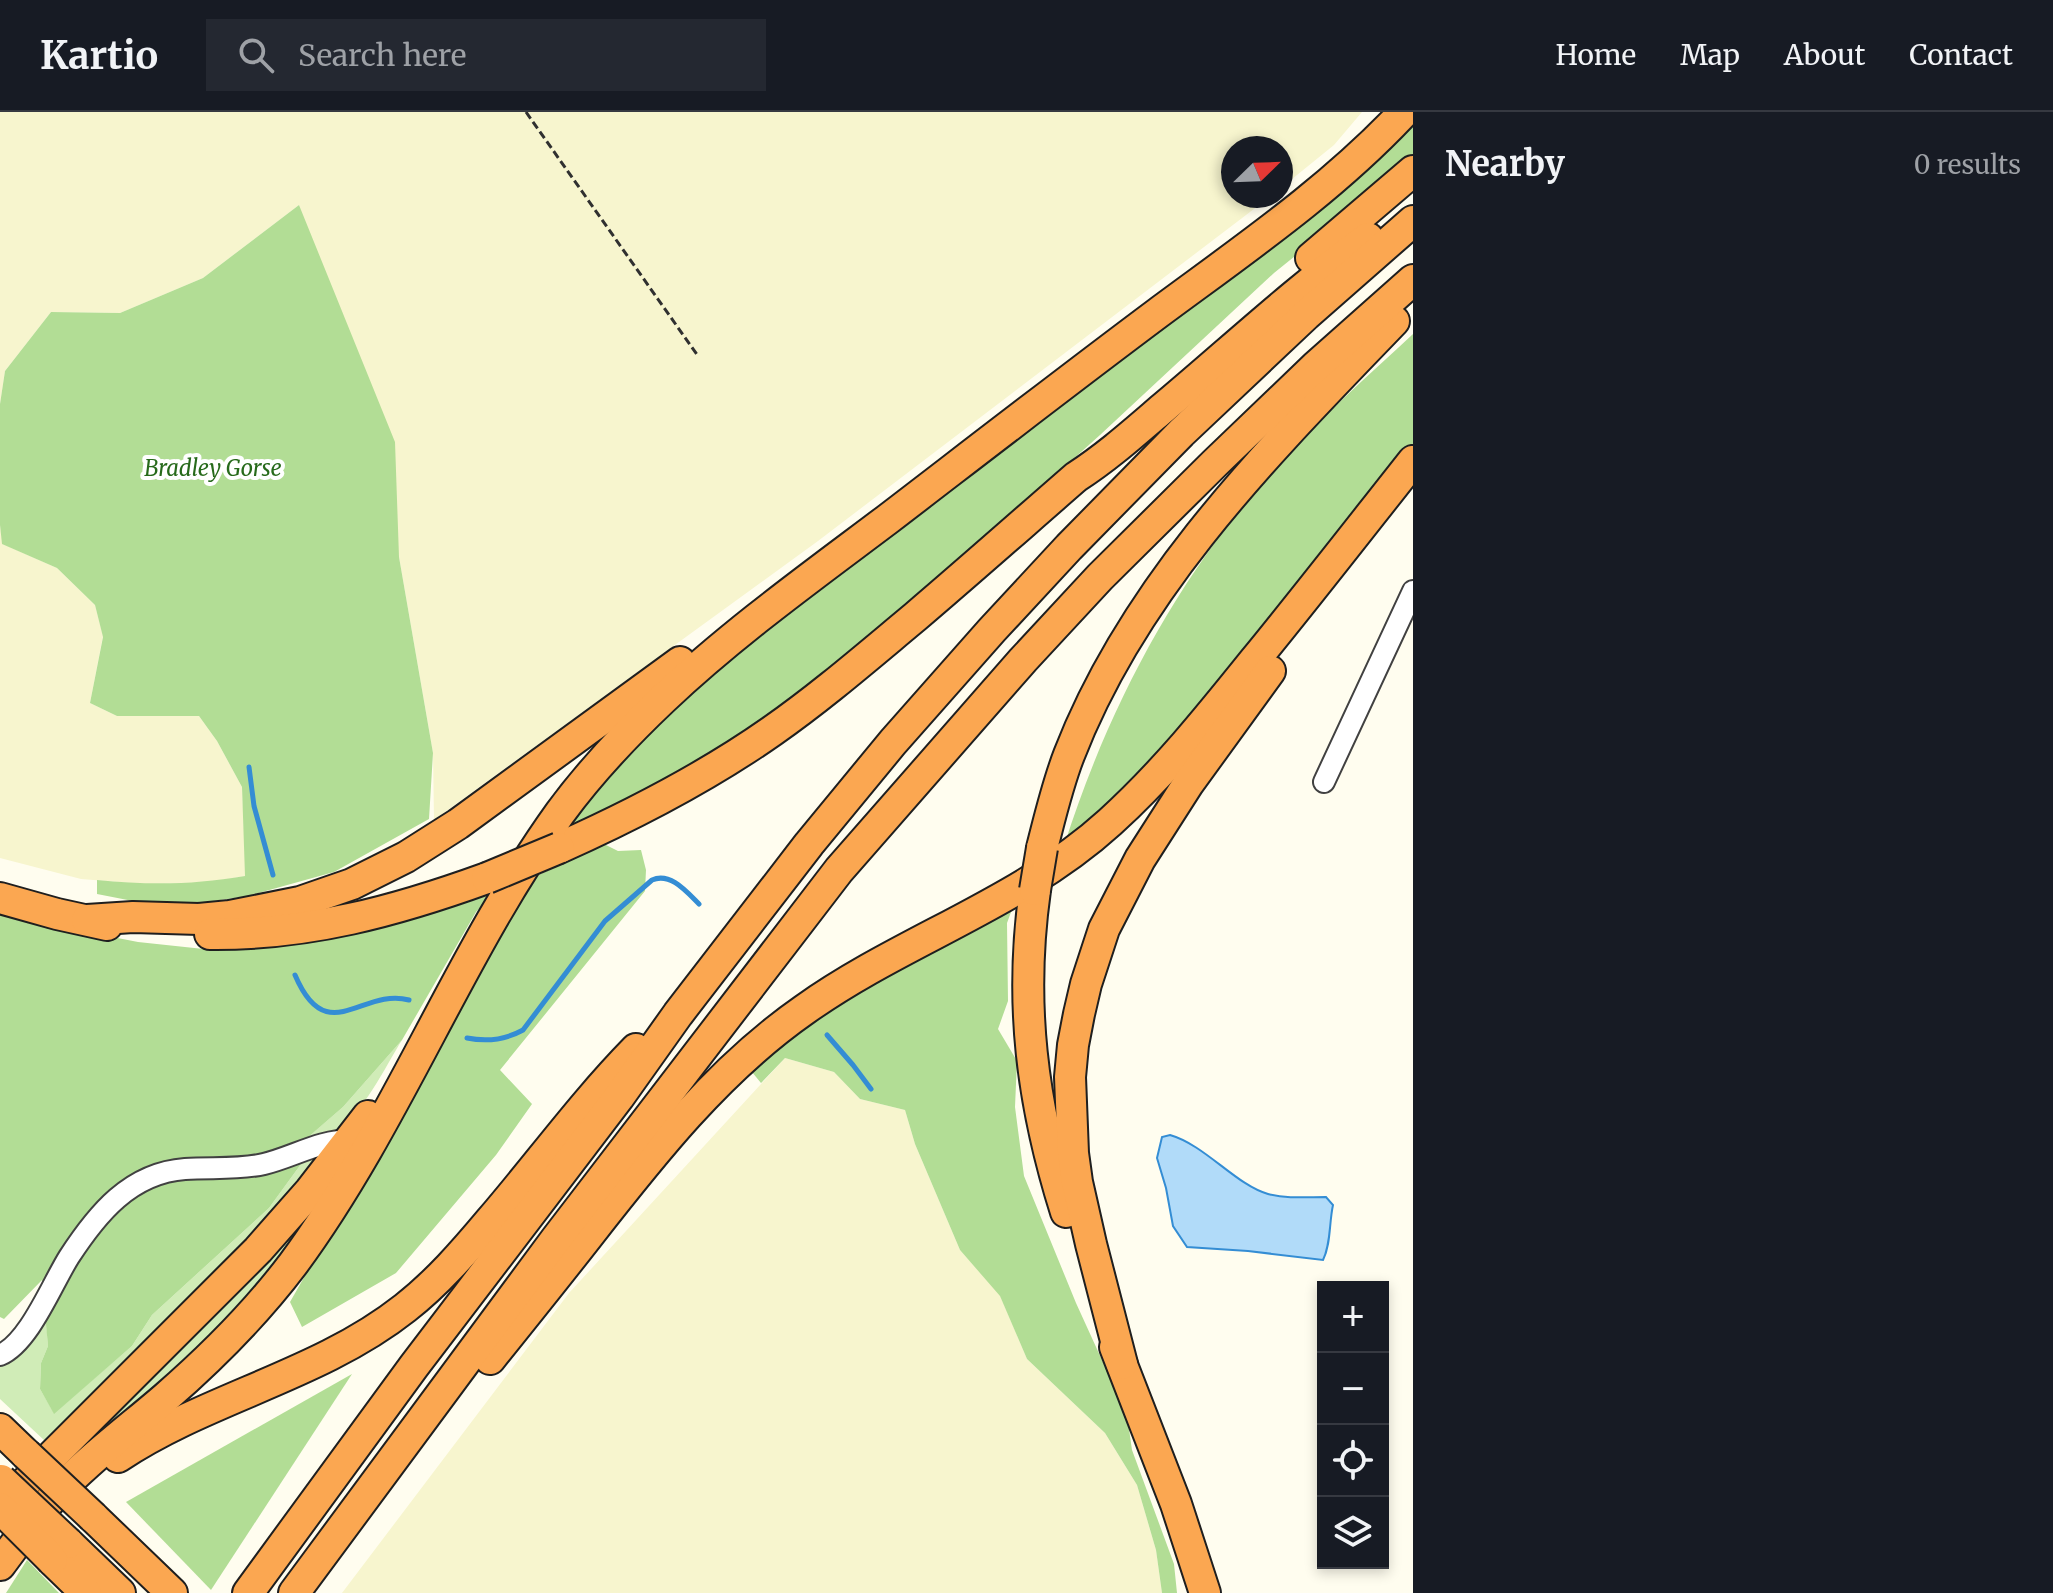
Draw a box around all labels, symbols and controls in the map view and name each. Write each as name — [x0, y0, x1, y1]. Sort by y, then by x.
search box — [206, 19, 766, 91]
text: Kartio — [40, 32, 158, 79]
icon: search — [234, 33, 278, 77]
text: Search here — [298, 36, 466, 74]
text: Home — [1555, 37, 1636, 73]
text: Map — [1680, 37, 1740, 73]
text: About — [1784, 37, 1865, 73]
text: Contact — [1909, 37, 2013, 73]
north arrow — [1221, 136, 1293, 208]
text: Nearby — [1445, 143, 1565, 185]
text: 0 results — [1914, 148, 2021, 181]
park label: Bradley Gorse — [144, 454, 282, 482]
map controls — [1317, 1281, 1389, 1569]
button: + — [1317, 1281, 1389, 1353]
button: − — [1317, 1353, 1389, 1425]
button: locate — [1317, 1425, 1389, 1497]
button: layers — [1317, 1497, 1389, 1569]

